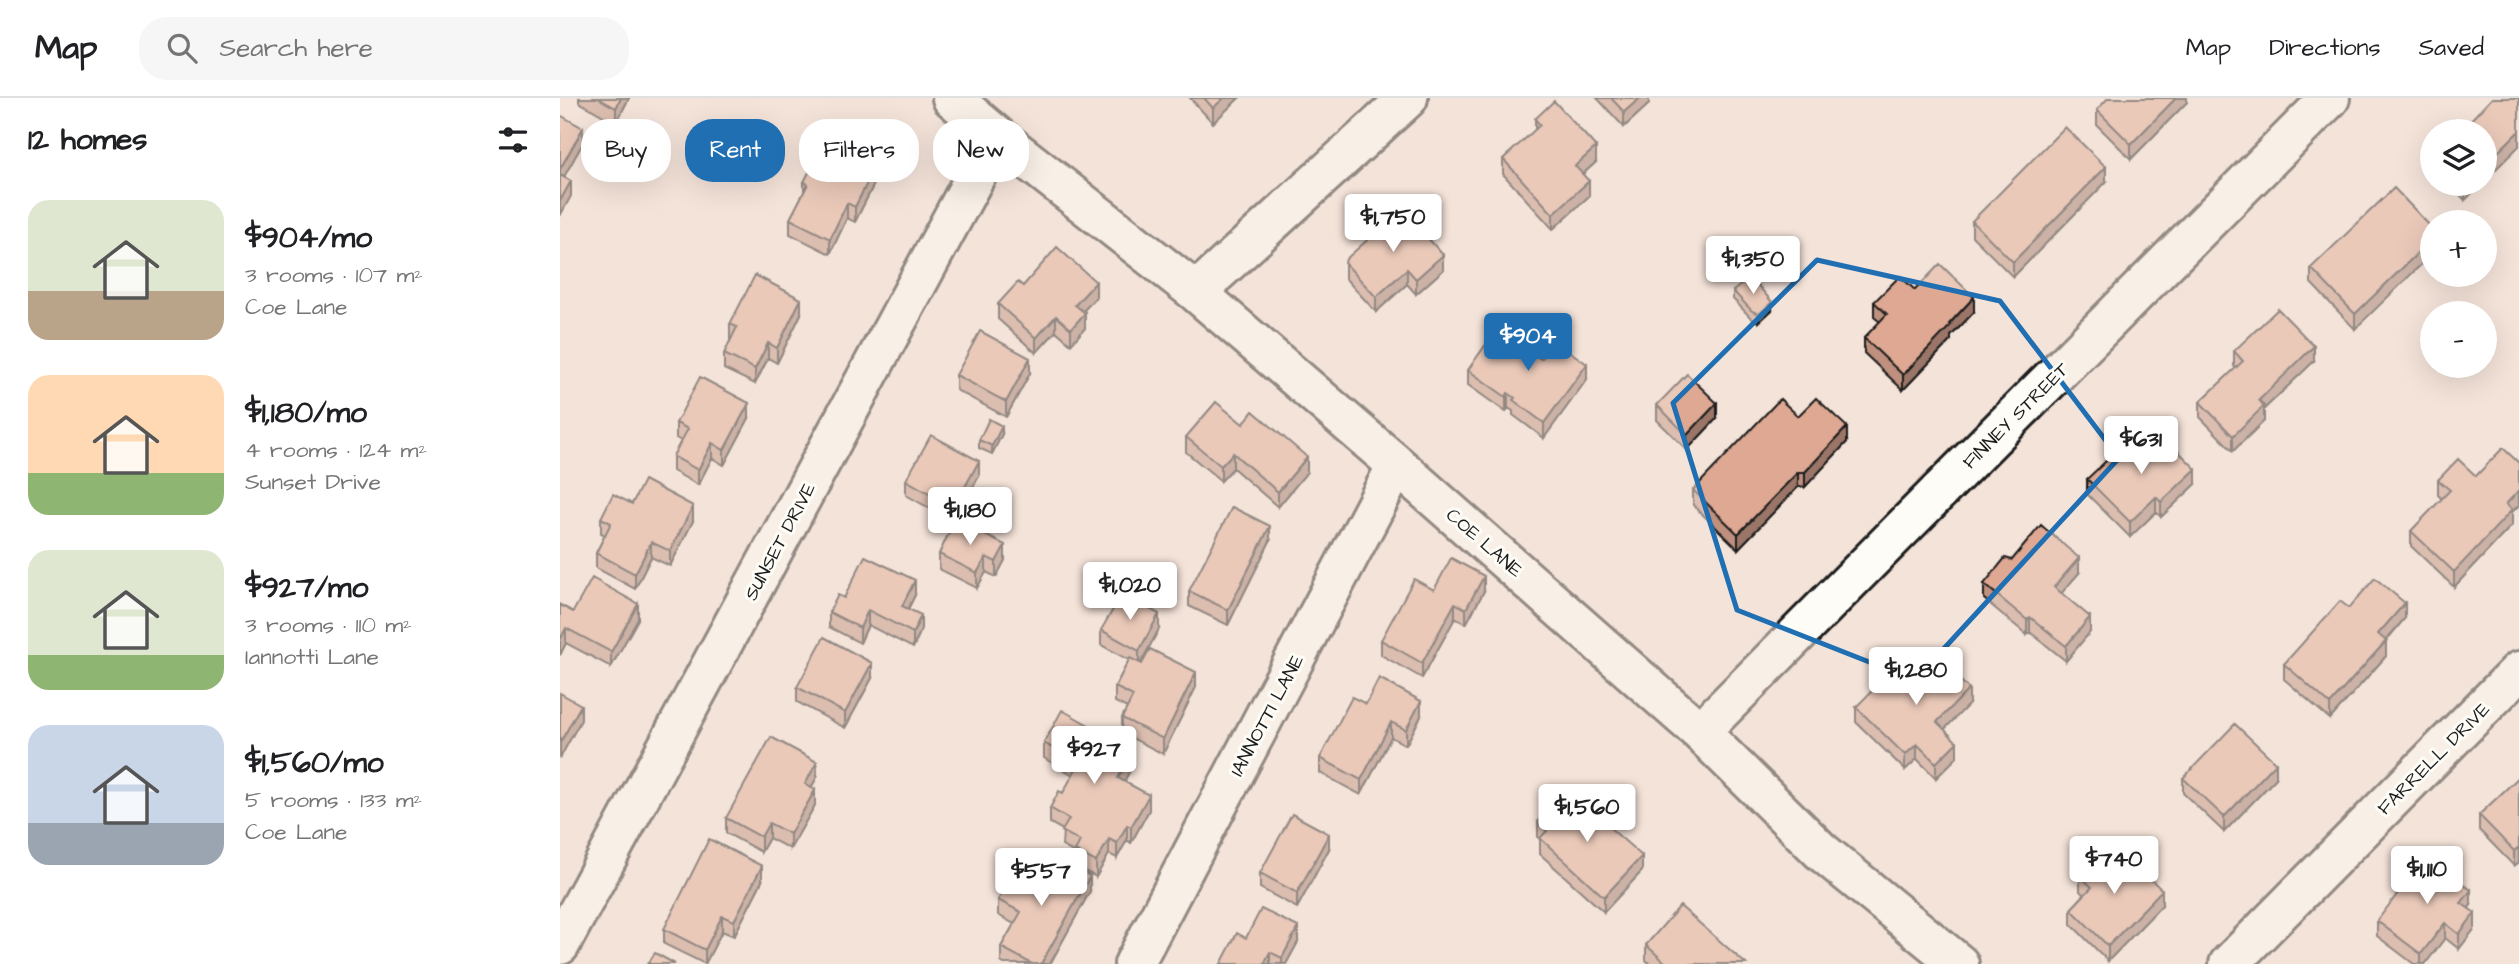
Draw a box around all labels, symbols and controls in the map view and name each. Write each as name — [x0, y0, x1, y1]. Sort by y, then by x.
search box — [139, 17, 629, 80]
text: Map — [35, 25, 97, 71]
icon: search — [163, 29, 201, 67]
text: Search here — [219, 30, 373, 66]
text: Map — [2186, 31, 2231, 65]
text: Directions — [2269, 31, 2381, 65]
text: Saved — [2419, 31, 2484, 65]
text: 12 homes — [28, 119, 147, 161]
chip: Buy — [581, 119, 671, 182]
chip: Rent — [685, 119, 785, 182]
chip: Filters — [799, 119, 919, 182]
chip: New — [933, 119, 1029, 182]
map controls — [2420, 119, 2497, 378]
button: layers — [2420, 119, 2497, 196]
icon: filters — [494, 121, 532, 159]
pin: $1,750 — [1336, 194, 1450, 254]
text: $1,750 — [1361, 201, 1425, 233]
button: + — [2420, 210, 2497, 287]
text: $904/mo — [245, 217, 372, 259]
icon: home — [84, 228, 168, 312]
pin: $1,350 — [1696, 236, 1810, 296]
text: $1,350 — [1722, 243, 1784, 275]
text: 3 rooms · 107 m² — [245, 259, 423, 291]
text: Coe Lane — [245, 291, 347, 323]
button: − — [2420, 301, 2497, 378]
pin: $904 — [1487, 314, 1569, 373]
text: $904 — [1500, 320, 1556, 352]
street label: FINNEY STREET — [1957, 357, 2075, 475]
text: $1,180/mo — [245, 392, 367, 434]
icon: home — [84, 403, 168, 487]
pin: $631 — [2100, 416, 2182, 476]
text: $631 — [2120, 423, 2162, 455]
text: 4 rooms · 124 m² — [245, 434, 427, 466]
text: Sunset Drive — [245, 466, 381, 498]
street label: SUNSET DRIVE — [738, 478, 823, 605]
pin: $1,180 — [913, 488, 1027, 547]
text: $1,180 — [944, 494, 996, 526]
street label: COE LANE — [1440, 502, 1528, 584]
pin: $1,020 — [1073, 562, 1187, 622]
text: $927/mo — [245, 567, 368, 609]
text: $1,020 — [1099, 569, 1161, 601]
icon: home — [84, 578, 168, 662]
text: 3 rooms · 110 m² — [245, 609, 412, 641]
text: Iannotti Lane — [245, 641, 379, 673]
pin: $1,280 — [1859, 648, 1973, 707]
street label: IANNOTTI LANE — [1224, 650, 1311, 781]
text: $1,280 — [1885, 654, 1947, 686]
street label: FARRELL DRIVE — [2372, 697, 2496, 821]
pin: $927 — [1053, 726, 1135, 786]
text: $927 — [1067, 733, 1121, 765]
text: $1,560/mo — [245, 742, 384, 784]
icon: home — [84, 753, 168, 837]
text: 5 rooms · 133 m² — [245, 784, 422, 816]
pin: $1,560 — [1530, 784, 1644, 844]
text: $1,560 — [1554, 791, 1620, 823]
text: Coe Lane — [245, 816, 347, 848]
pin: $740 — [2073, 836, 2155, 896]
text: $740 — [2085, 843, 2143, 875]
pin: $1,110 — [2370, 846, 2484, 906]
pin: $557 — [1000, 848, 1082, 908]
text: $1,110 — [2407, 853, 2447, 885]
text: $557 — [1011, 855, 1071, 887]

